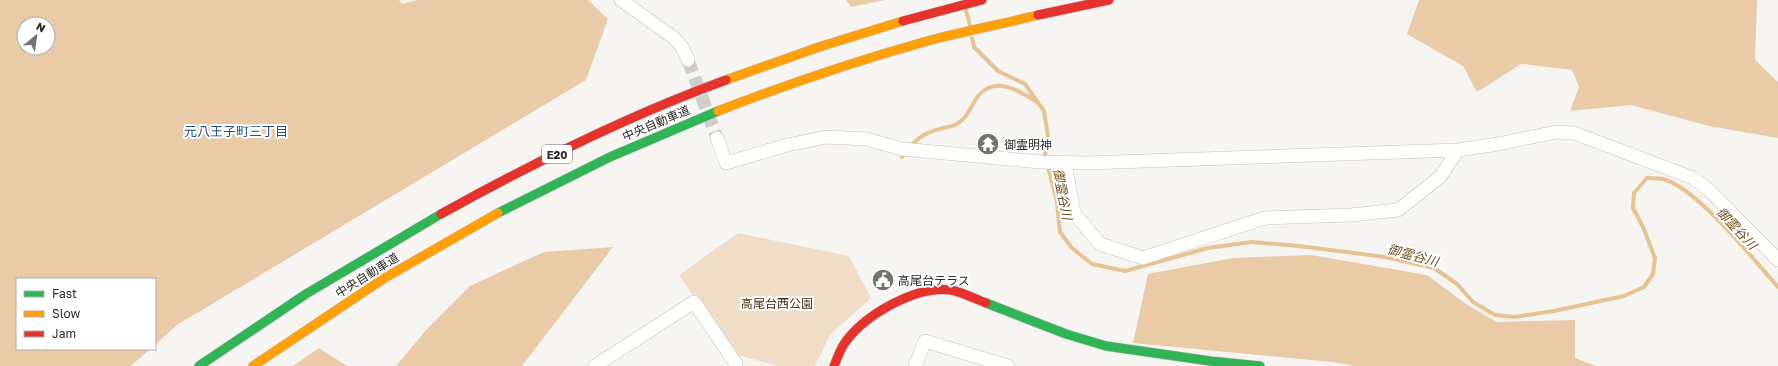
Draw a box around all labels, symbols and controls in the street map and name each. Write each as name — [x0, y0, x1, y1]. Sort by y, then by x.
north arrow — [16, 16, 56, 56]
text: N — [34, 19, 48, 35]
street label: 中央自動車道 — [620, 102, 692, 144]
district label: 元八王子町三丁目 — [184, 123, 288, 139]
temple icon: 御霊明神 — [975, 131, 1001, 157]
place label: 御霊明神 — [1004, 137, 1052, 152]
road number: E20 — [542, 145, 572, 163]
water label: 御霊谷川 — [1050, 167, 1076, 223]
water label: 御霊谷川 — [1713, 204, 1762, 254]
water label: 御霊谷川 — [1386, 241, 1442, 270]
street label: 中央自動車道 — [332, 250, 402, 300]
public building icon: 高尾台テラス — [870, 267, 896, 293]
place label: 高尾台テラス — [898, 273, 970, 288]
legend — [16, 278, 156, 350]
text: Fast — [52, 286, 77, 301]
park label: 高尾台西公園 — [741, 296, 813, 311]
text: Slow — [52, 306, 80, 321]
text: Jam — [52, 326, 76, 341]

